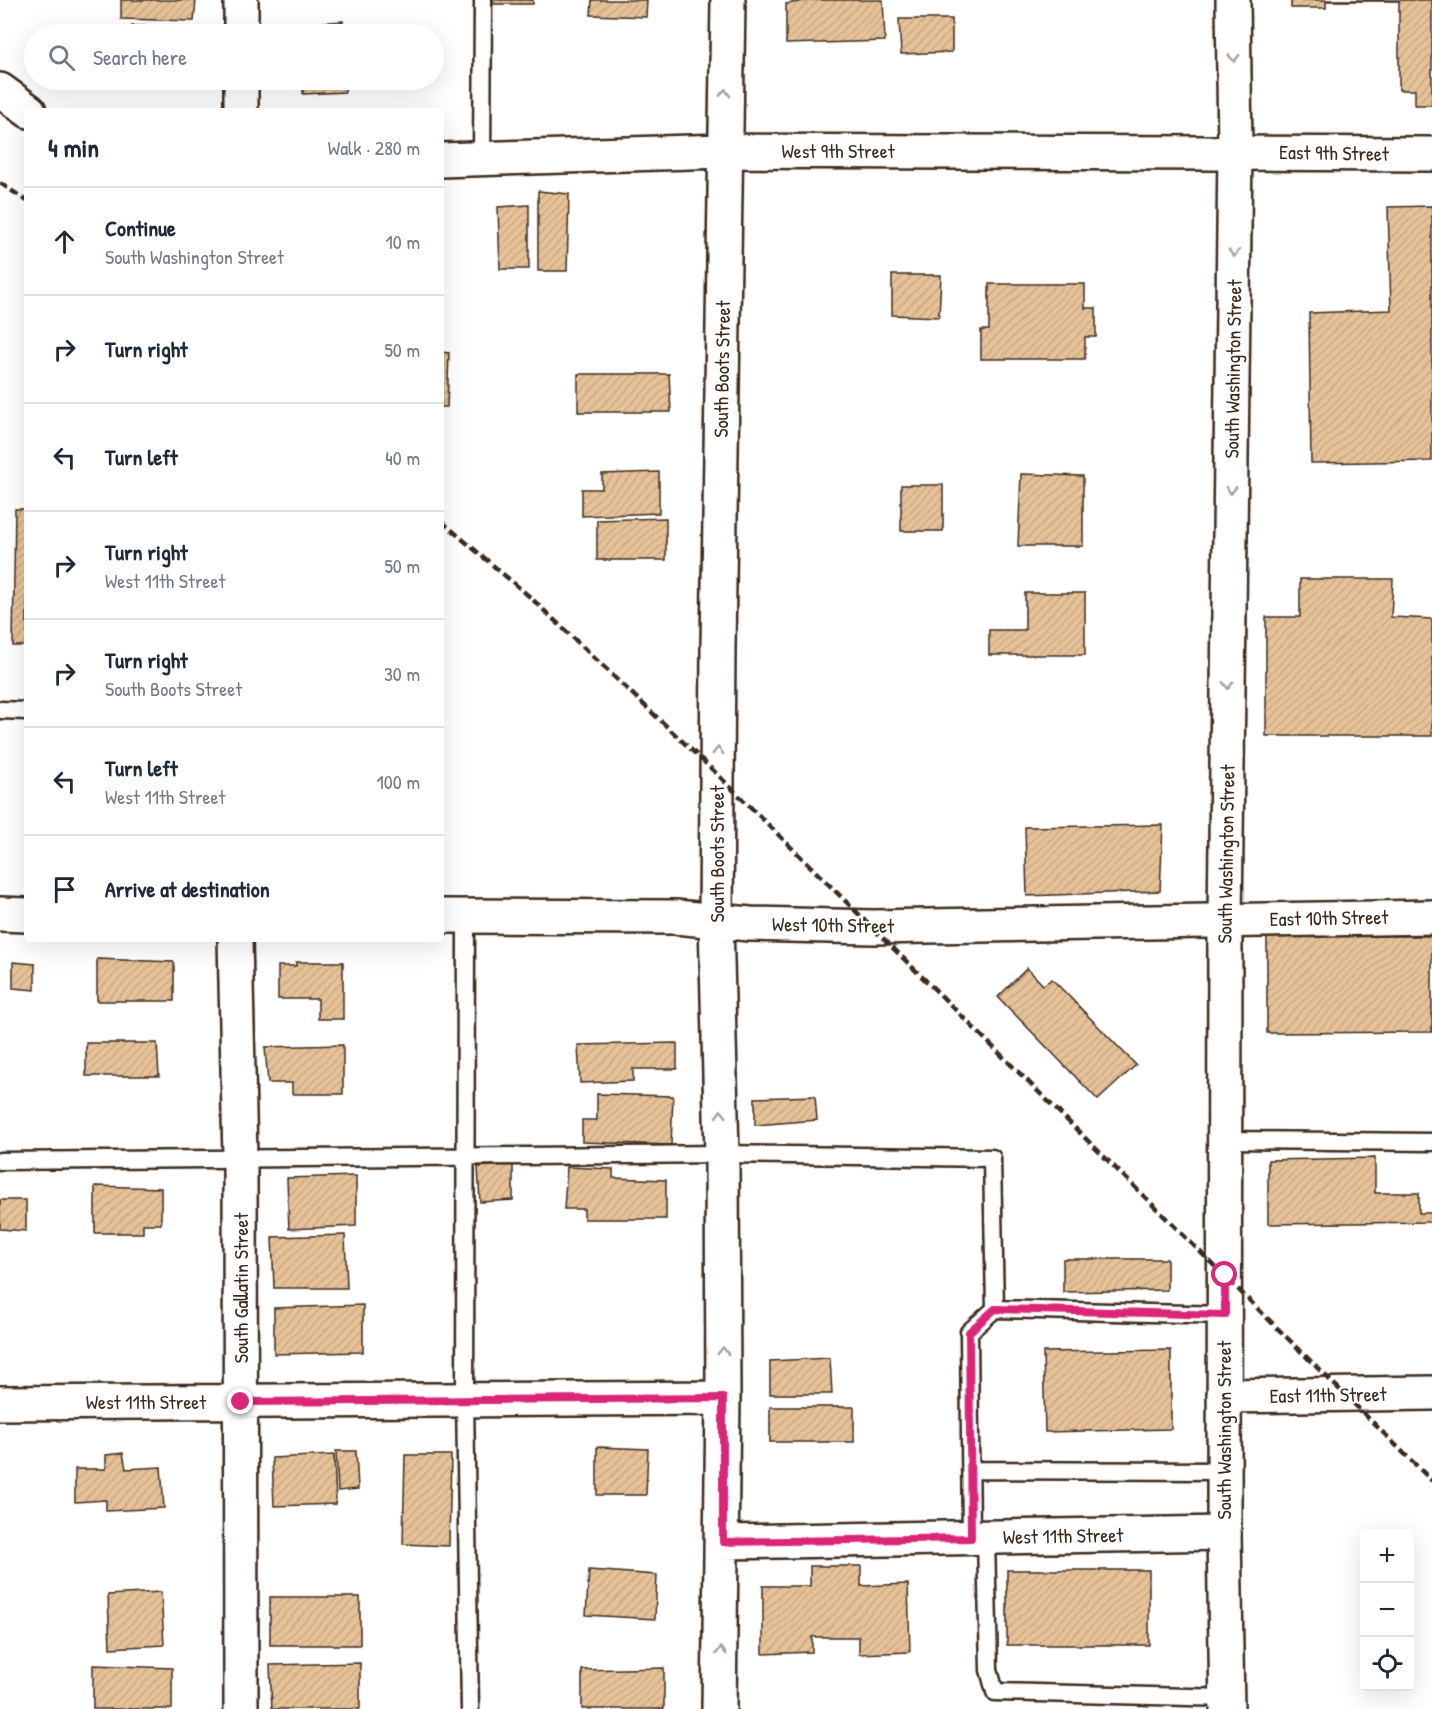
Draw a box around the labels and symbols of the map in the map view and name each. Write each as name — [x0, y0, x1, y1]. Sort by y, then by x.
one-way arrow — [1228, 54, 1240, 63]
one-way arrow — [719, 88, 731, 97]
street label: West 9th Street — [781, 137, 896, 164]
street label: East 9th Street — [1279, 138, 1390, 167]
one-way arrow — [1228, 249, 1240, 258]
street label: South Washington Street — [1217, 278, 1248, 459]
street label: South Boots Street — [707, 299, 736, 438]
one-way arrow — [1225, 486, 1237, 495]
one-way arrow — [1222, 681, 1234, 690]
one-way arrow — [712, 746, 724, 755]
street label: South Washington Street — [1210, 763, 1241, 944]
street label: South Boots Street — [703, 784, 730, 923]
street label: East 10th Street — [1269, 903, 1390, 932]
street label: West 10th Street — [772, 910, 895, 939]
one-way arrow — [715, 1109, 727, 1118]
street label: South Gallatin Street — [227, 1212, 254, 1363]
route start — [1211, 1261, 1237, 1287]
street label: South Washington Street — [1210, 1339, 1237, 1519]
one-way arrow — [717, 1346, 729, 1355]
street label: East 11th Street — [1269, 1380, 1388, 1409]
street label: West 11th Street — [86, 1388, 207, 1415]
route end — [227, 1388, 253, 1414]
street label: West 11th Street — [1003, 1521, 1125, 1550]
one-way arrow — [714, 1646, 727, 1655]

